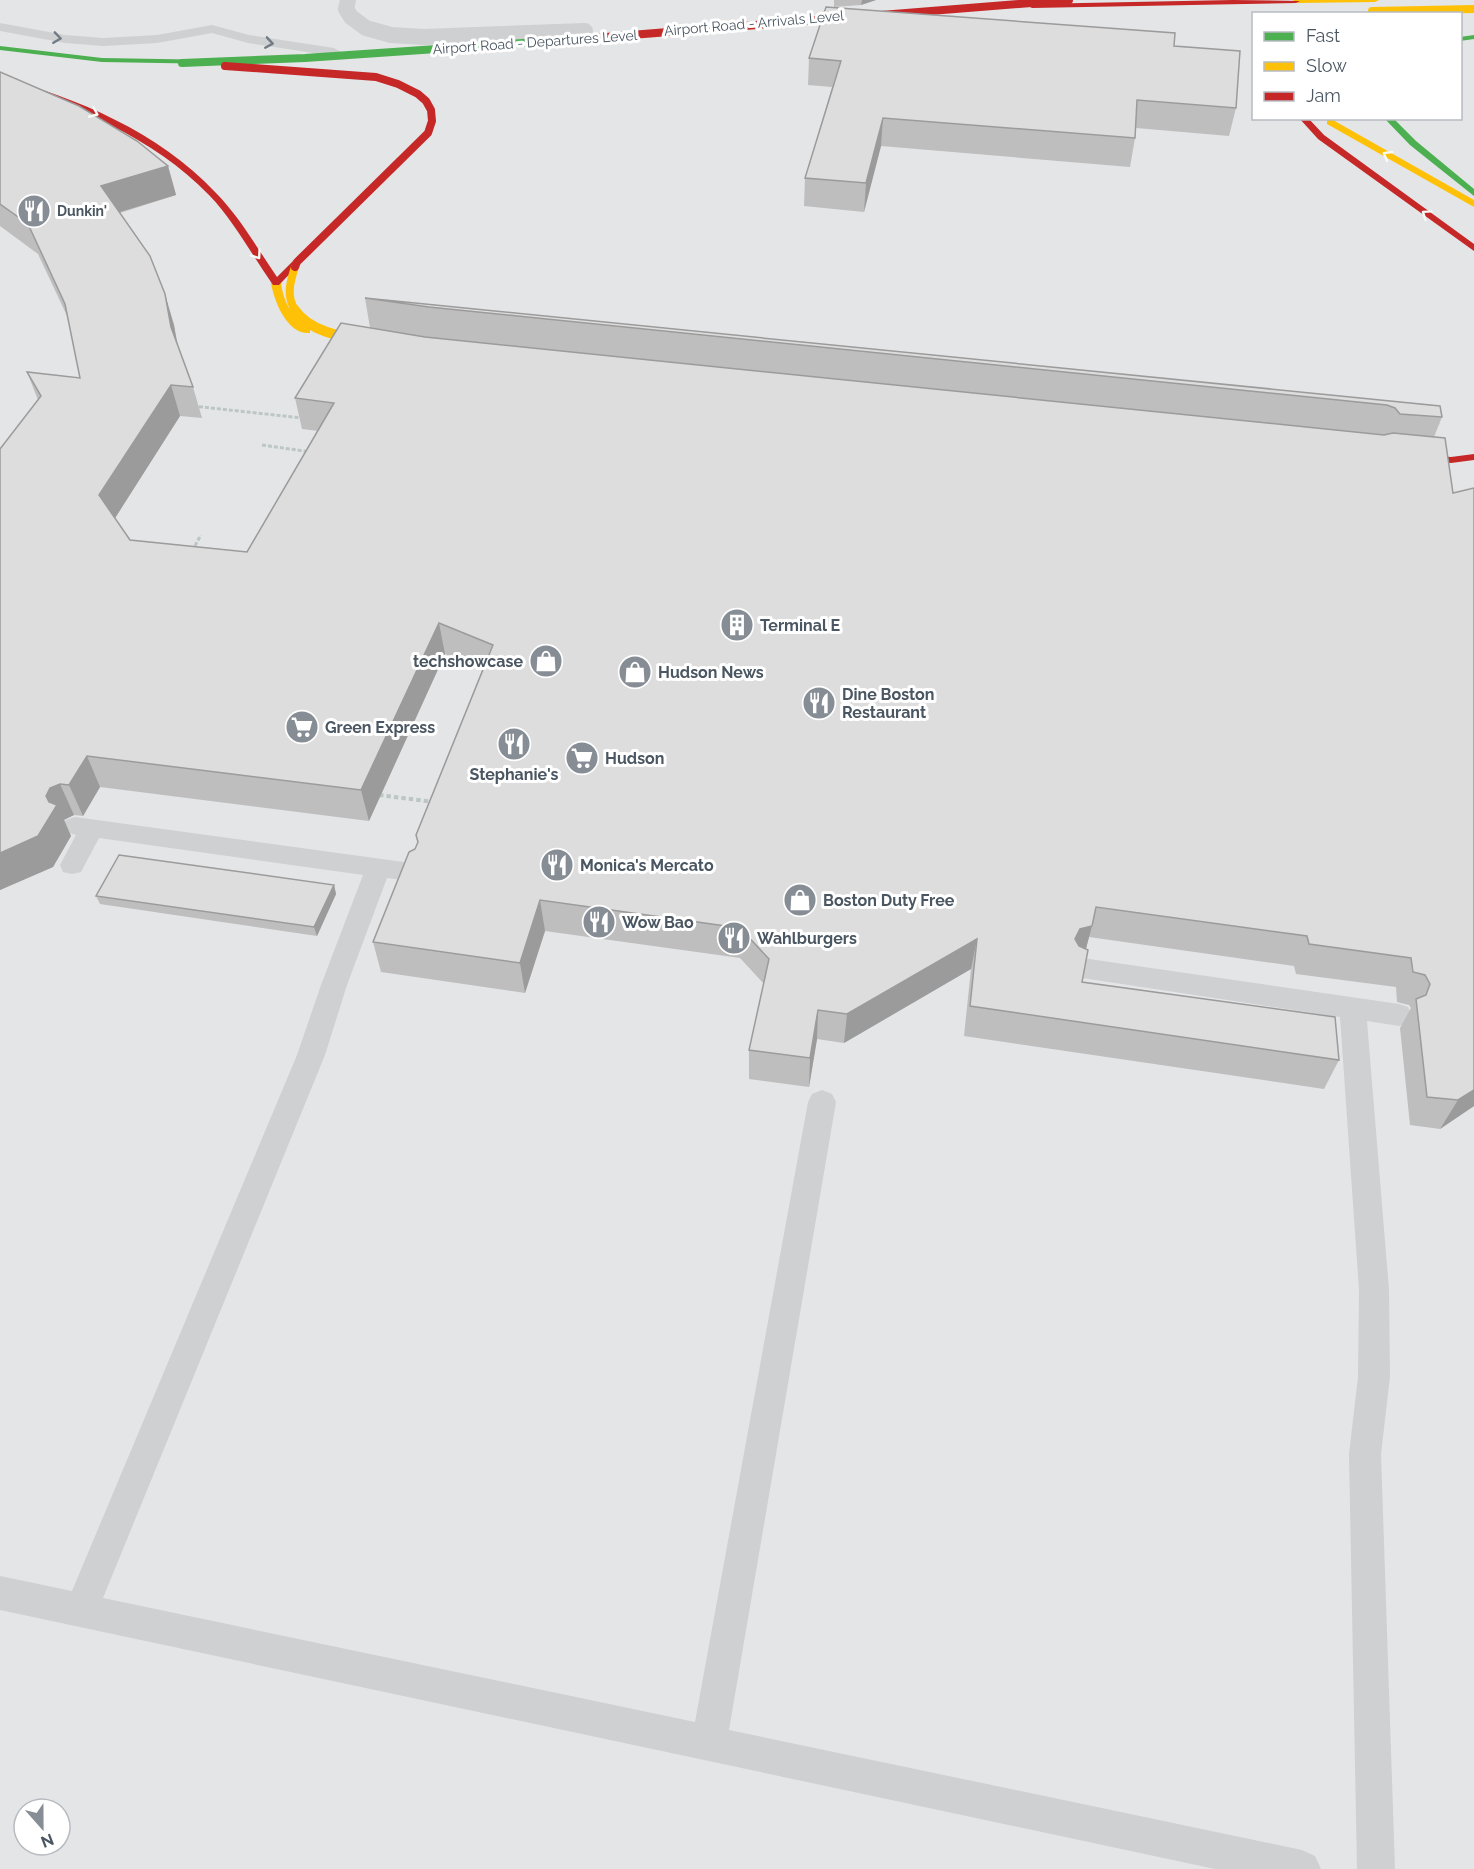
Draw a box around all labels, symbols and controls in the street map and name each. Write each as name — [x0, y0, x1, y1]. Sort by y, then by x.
street label: Airport Road - Arrivals Level — [663, 7, 845, 39]
legend — [1252, 12, 1462, 120]
text: Fast — [1306, 25, 1340, 46]
street label: Airport Road - Departures Level — [432, 27, 638, 57]
one-way arrow — [53, 32, 62, 44]
one-way arrow — [264, 36, 273, 48]
text: Slow — [1306, 55, 1347, 76]
text: Jam — [1306, 85, 1341, 106]
one-way arrow — [88, 106, 99, 118]
one-way arrow — [1383, 150, 1393, 162]
restaurant icon: Dunkin' — [16, 193, 52, 229]
place label: Dunkin' — [57, 203, 107, 219]
one-way arrow — [1422, 210, 1433, 221]
one-way arrow — [250, 248, 261, 259]
building icon: Terminal E — [719, 607, 755, 643]
place label: Terminal E — [760, 616, 840, 635]
shop icon: techshowcase — [528, 643, 564, 679]
place label: techshowcase — [413, 652, 523, 671]
shop icon: Hudson News — [617, 654, 653, 690]
place label: Hudson News — [658, 663, 764, 682]
restaurant icon: Dine Boston Restaurant — [801, 685, 837, 721]
place label: Dine Boston Restaurant — [842, 685, 934, 722]
supermarket icon: Green Express — [284, 709, 320, 745]
place label: Green Express — [325, 718, 435, 737]
restaurant icon: Stephanie's — [496, 726, 532, 762]
supermarket icon: Hudson — [564, 740, 600, 776]
place label: Hudson — [605, 749, 664, 768]
place label: Stephanie's — [470, 765, 559, 784]
restaurant icon: Monica's Mercato — [539, 847, 575, 883]
place label: Monica's Mercato — [580, 856, 714, 875]
shop icon: Boston Duty Free — [782, 882, 818, 918]
place label: Boston Duty Free — [823, 891, 955, 910]
restaurant icon: Wow Bao — [581, 904, 617, 940]
place label: Wow Bao — [622, 913, 694, 932]
restaurant icon: Wahlburgers — [716, 920, 752, 956]
place label: Wahlburgers — [757, 929, 857, 948]
north arrow — [12, 1797, 72, 1857]
text: N — [38, 1829, 56, 1852]

